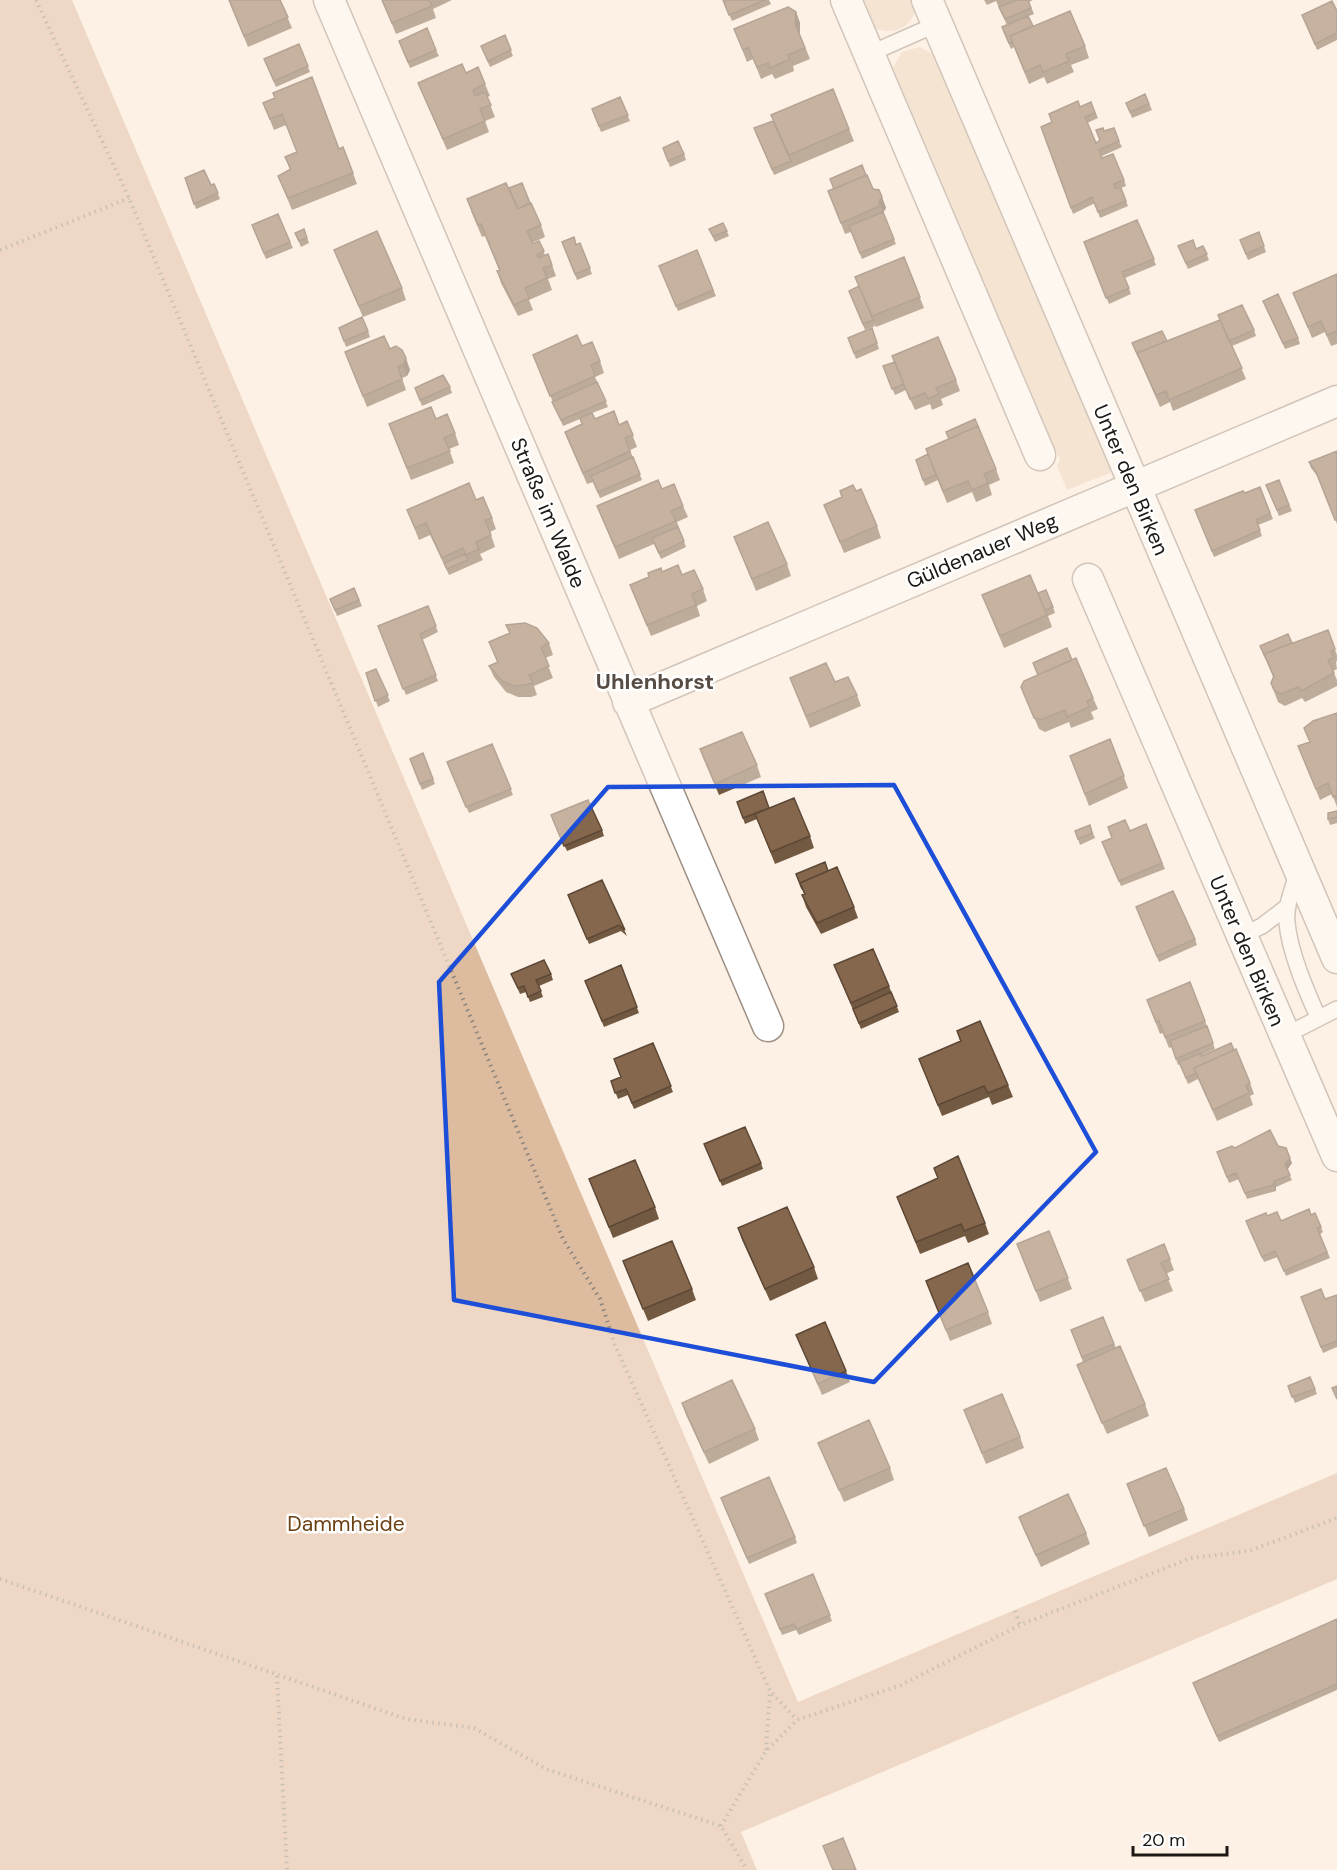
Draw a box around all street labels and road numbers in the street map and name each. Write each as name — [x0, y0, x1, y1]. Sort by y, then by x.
street label: Unter den Birken — [1087, 400, 1175, 560]
street label: Straße im Walde — [504, 434, 592, 592]
street label: Güldenauer Weg — [902, 506, 1062, 595]
street label: Unter den Birken — [1203, 871, 1291, 1031]

